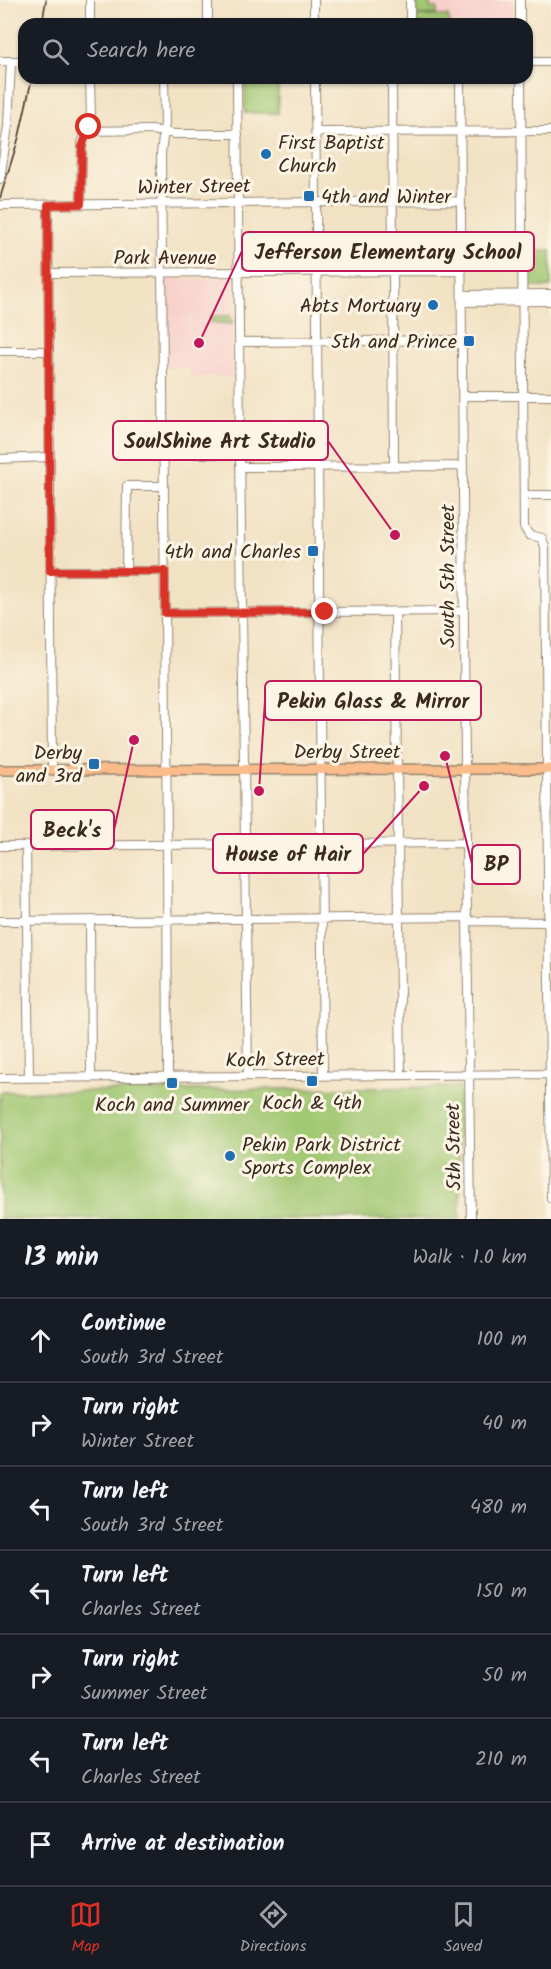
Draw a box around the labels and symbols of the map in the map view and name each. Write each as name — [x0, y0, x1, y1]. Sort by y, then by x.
route start — [75, 113, 101, 139]
place label: First Baptist Church — [278, 128, 385, 183]
marker: First Baptist Church — [259, 147, 273, 161]
street label: Winter Street — [137, 171, 251, 205]
place label: 4th and Winter — [321, 182, 452, 214]
marker: 4th and Winter — [302, 189, 316, 203]
callout: Jefferson Elementary School — [242, 232, 534, 271]
text: Jefferson Elementary School — [254, 237, 522, 270]
street label: Park Avenue — [113, 243, 217, 275]
place label: Abts Mortuary — [300, 291, 422, 323]
marker: Abts Mortuary — [426, 298, 440, 312]
place label: 5th and Prince — [331, 327, 457, 359]
marker: 5th and Prince — [462, 334, 476, 348]
callout: SoulShine Art Studio — [113, 421, 328, 460]
text: SoulShine Art Studio — [124, 426, 316, 459]
street label: South 5th Street — [433, 504, 465, 648]
place label: 4th and Charles — [164, 537, 301, 569]
marker: 4th and Charles — [306, 544, 320, 558]
route end — [311, 598, 337, 624]
callout: Pekin Glass & Mirror — [265, 681, 481, 720]
text: Pekin Glass & Mirror — [277, 686, 470, 719]
street label: Derby Street — [293, 737, 401, 769]
place label: Derby and 3rd — [16, 738, 83, 793]
marker: Derby and 3rd — [87, 757, 101, 771]
callout: Beck's — [31, 810, 114, 849]
text: Beck's — [43, 815, 101, 848]
callout: House of Hair — [213, 834, 363, 873]
text: House of Hair — [225, 839, 352, 872]
callout: BP — [472, 845, 520, 884]
text: BP — [484, 849, 510, 882]
street label: Koch Street — [225, 1044, 325, 1078]
marker: Koch & 4th — [305, 1074, 319, 1088]
marker: Koch and Summer — [165, 1076, 179, 1090]
place label: Koch & 4th — [262, 1088, 362, 1120]
place label: Koch and Summer — [95, 1090, 251, 1122]
street label: 5th Street — [438, 1102, 472, 1191]
place label: Pekin Park District Sports Complex — [242, 1130, 401, 1185]
marker: Pekin Park District Sports Complex — [223, 1149, 237, 1163]

